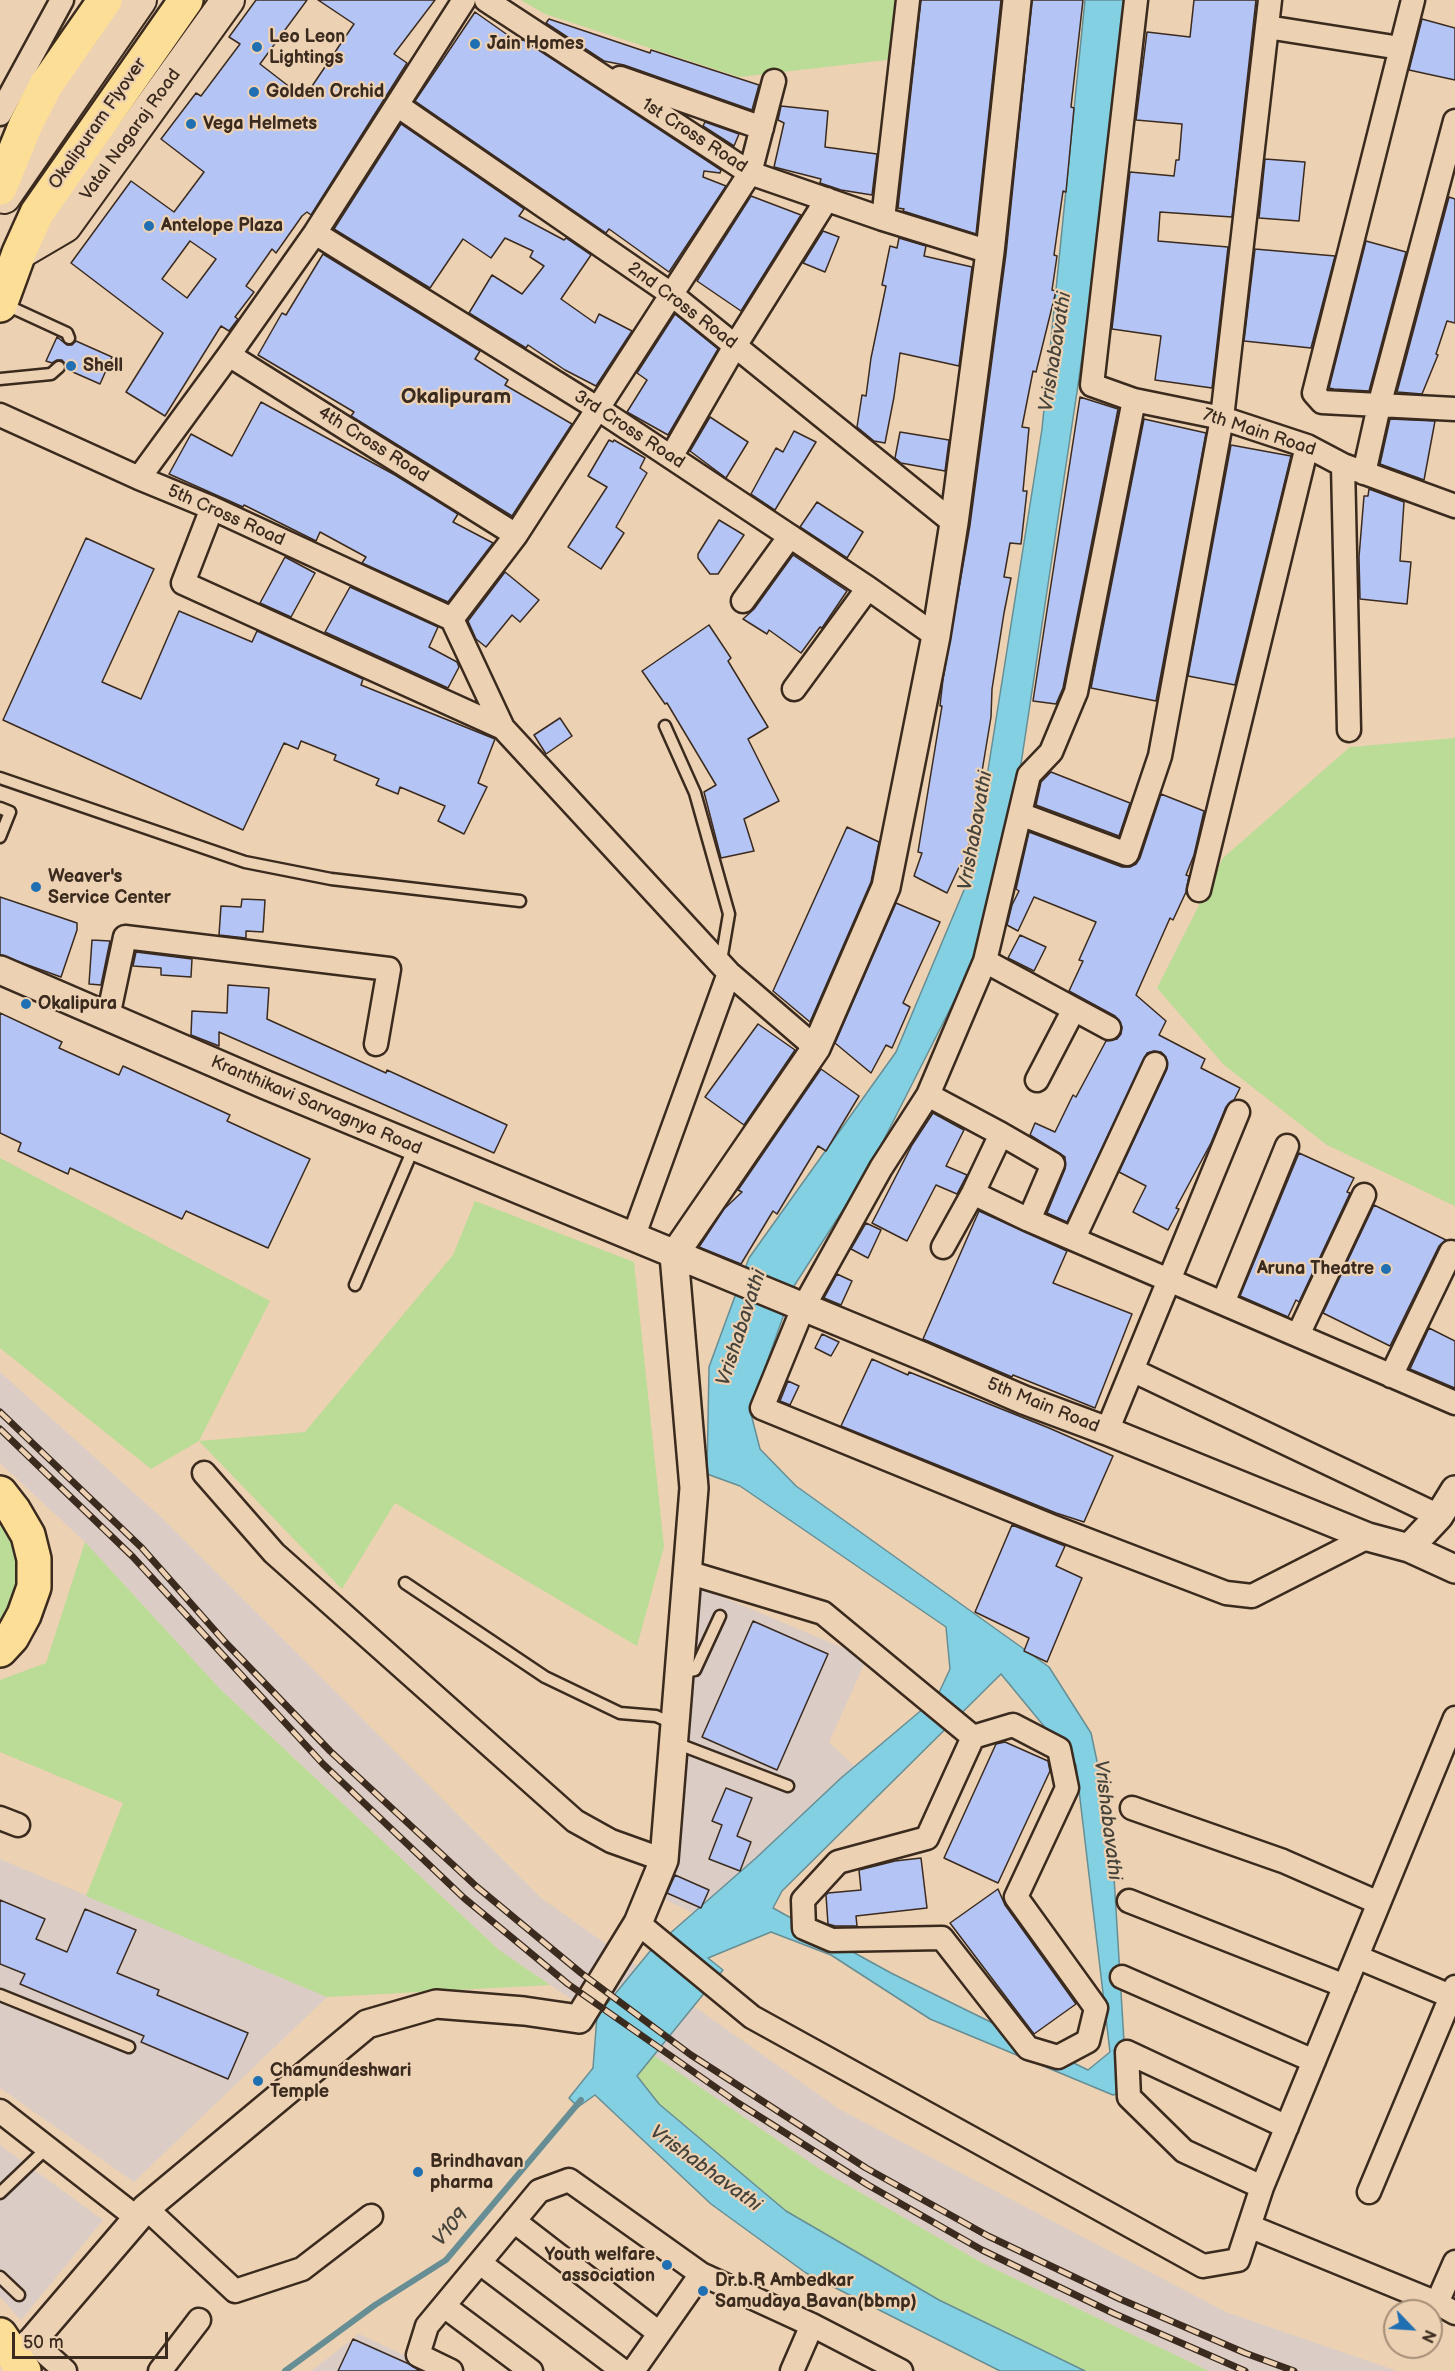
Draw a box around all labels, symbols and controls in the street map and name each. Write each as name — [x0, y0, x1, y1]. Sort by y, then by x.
place label: Leo Leon Lightings — [269, 26, 345, 68]
place label: Jain Homes — [487, 33, 584, 55]
marker: Jain Homes — [468, 37, 482, 51]
marker: Leo Leon Lightings — [250, 40, 264, 54]
street label: Okalipuram Flyover — [45, 54, 151, 194]
street label: Vatal Nagaraj Road — [76, 65, 186, 205]
place label: Golden Orchid — [266, 81, 384, 103]
marker: Golden Orchid — [247, 85, 261, 99]
street label: 1st Cross Road — [637, 94, 751, 178]
place label: Vega Helmets — [203, 113, 317, 135]
marker: Vega Helmets — [184, 117, 198, 131]
place label: Antelope Plaza — [161, 215, 283, 237]
marker: Antelope Plaza — [142, 219, 156, 233]
street label: 2nd Cross Road — [623, 258, 741, 354]
water label: Vrishabavathi — [1035, 290, 1077, 414]
place label: Shell — [83, 355, 123, 377]
marker: Shell — [64, 359, 78, 373]
district label: Okalipuram — [401, 385, 511, 411]
street label: 3rd Cross Road — [570, 386, 688, 474]
street label: 4th Cross Road — [314, 402, 432, 488]
street label: 7th Main Road — [1200, 405, 1318, 461]
street label: 5th Cross Road — [164, 481, 288, 551]
water label: Vrishabavathi — [954, 769, 998, 893]
place label: Weaver's Service Center — [48, 866, 171, 908]
marker: Weaver's Service Center — [29, 880, 43, 894]
place label: Okalipura — [38, 993, 117, 1015]
marker: Okalipura — [19, 997, 33, 1011]
street label: Kranthikavi Sarvagnya Road — [207, 1052, 425, 1160]
place label: Aruna Theatre — [1257, 1258, 1374, 1280]
marker: Aruna Theatre — [1379, 1262, 1393, 1276]
water label: Vrishabavathi — [712, 1267, 772, 1389]
street label: 5th Main Road — [984, 1374, 1102, 1438]
water label: Vrishabavathi — [1088, 1759, 1126, 1881]
place label: Chamundeshwari Temple — [270, 2060, 411, 2102]
marker: Chamundeshwari Temple — [251, 2074, 265, 2088]
water label: Vrishabhavathi — [645, 2121, 765, 2217]
place label: Brindhavan pharma — [430, 2151, 524, 2194]
marker: Brindhavan pharma — [411, 2165, 425, 2179]
water label: V109 — [428, 2204, 474, 2252]
place label: Youth welfare association — [545, 2244, 655, 2286]
marker: Youth welfare association — [660, 2258, 674, 2272]
place label: Dr.b R Ambedkar Samudaya Bavan(bbmp) — [715, 2270, 917, 2312]
marker: Dr.b R Ambedkar Samudaya Bavan(bbmp) — [696, 2284, 710, 2298]
north arrow — [1383, 2299, 1443, 2359]
scale bar — [15, 2320, 171, 2358]
text: N — [1417, 2327, 1439, 2345]
text: 50 m — [23, 2332, 64, 2353]

